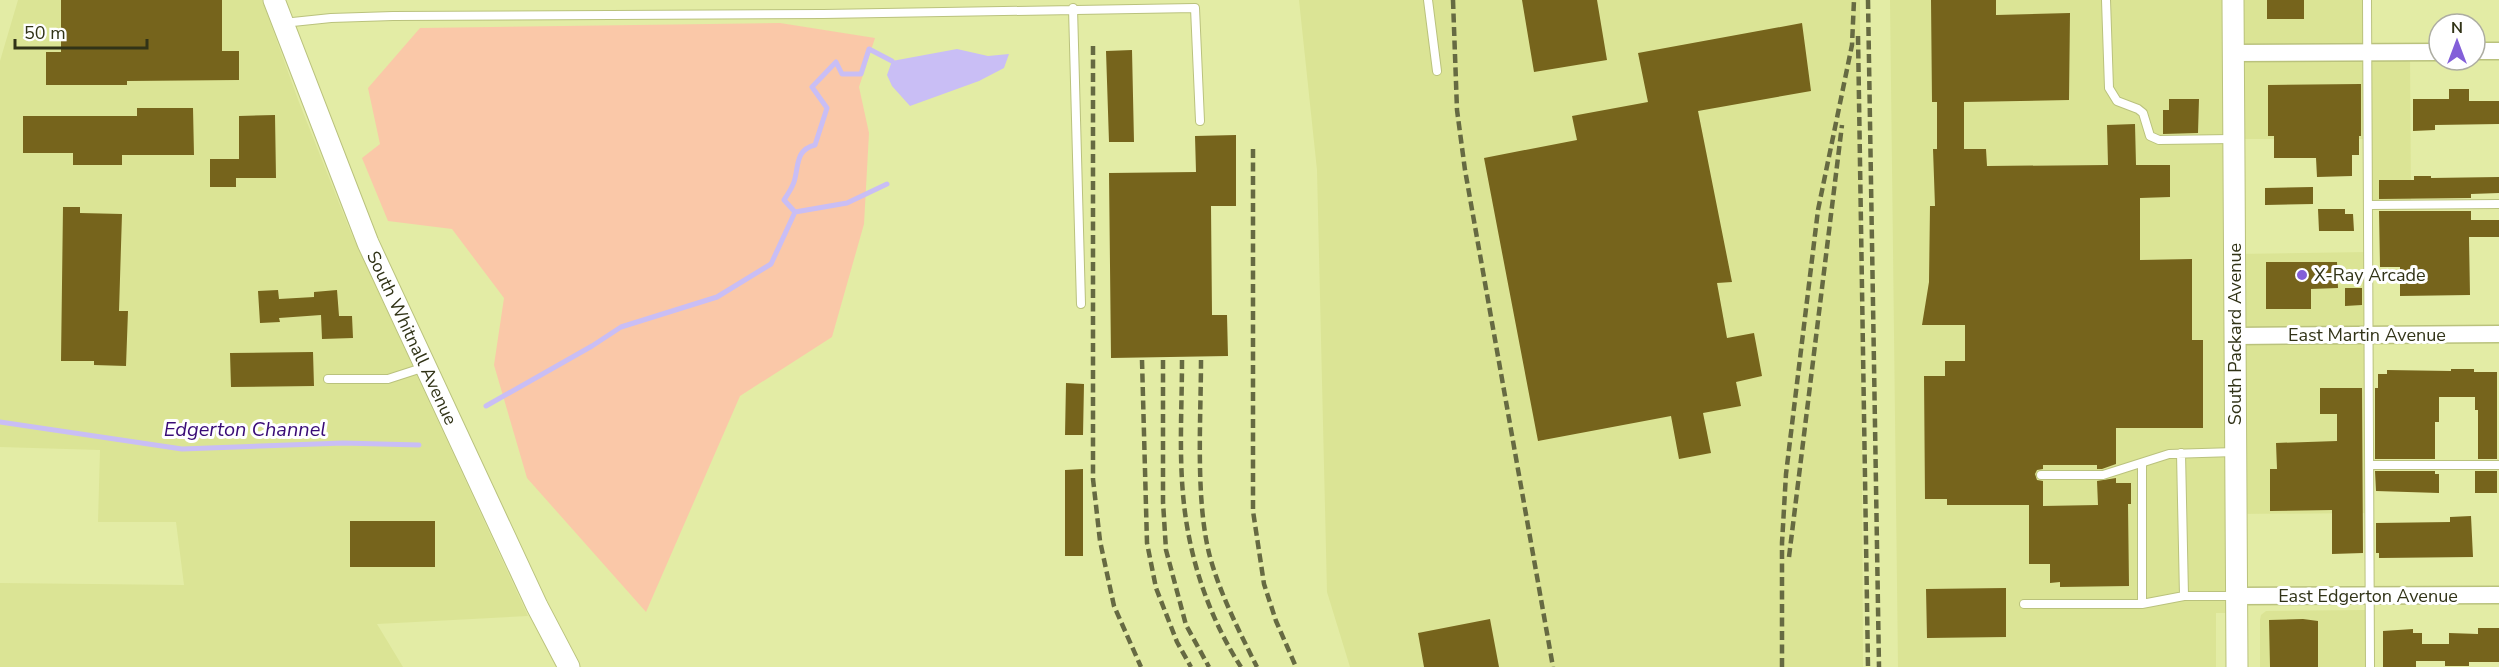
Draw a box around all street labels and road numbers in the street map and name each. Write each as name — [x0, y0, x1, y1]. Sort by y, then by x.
street label: South Packard Avenue — [2223, 243, 2247, 425]
street label: South Whitnall Avenue — [361, 247, 463, 429]
street label: East Martin Avenue — [2288, 323, 2446, 347]
street label: East Edgerton Avenue — [2278, 584, 2458, 608]

